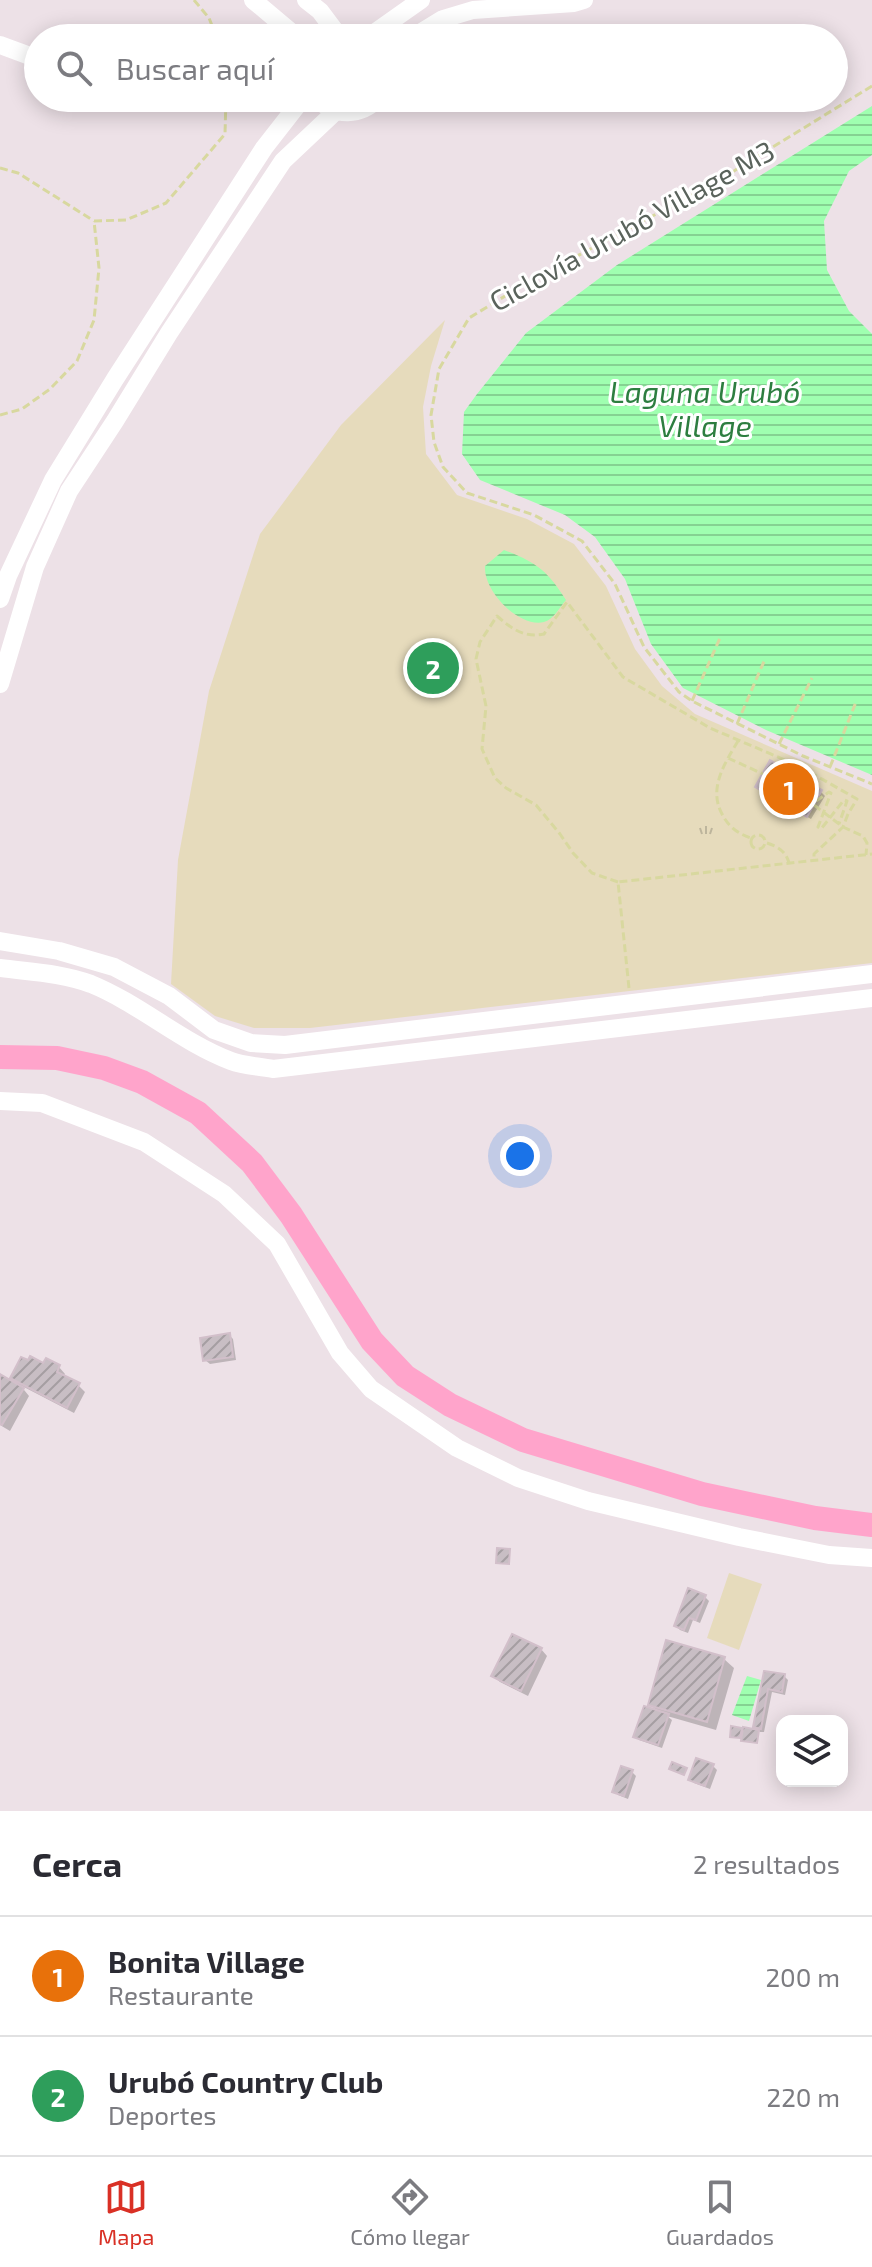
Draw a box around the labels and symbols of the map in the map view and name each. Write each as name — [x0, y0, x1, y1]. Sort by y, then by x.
street label: Ciclovía Urubó Village M3 — [483, 133, 780, 318]
water label: Laguna Urubó Village — [610, 373, 800, 443]
pin: 2 — [407, 638, 459, 698]
pin: 1 — [763, 759, 815, 819]
your location — [500, 1136, 540, 1176]

